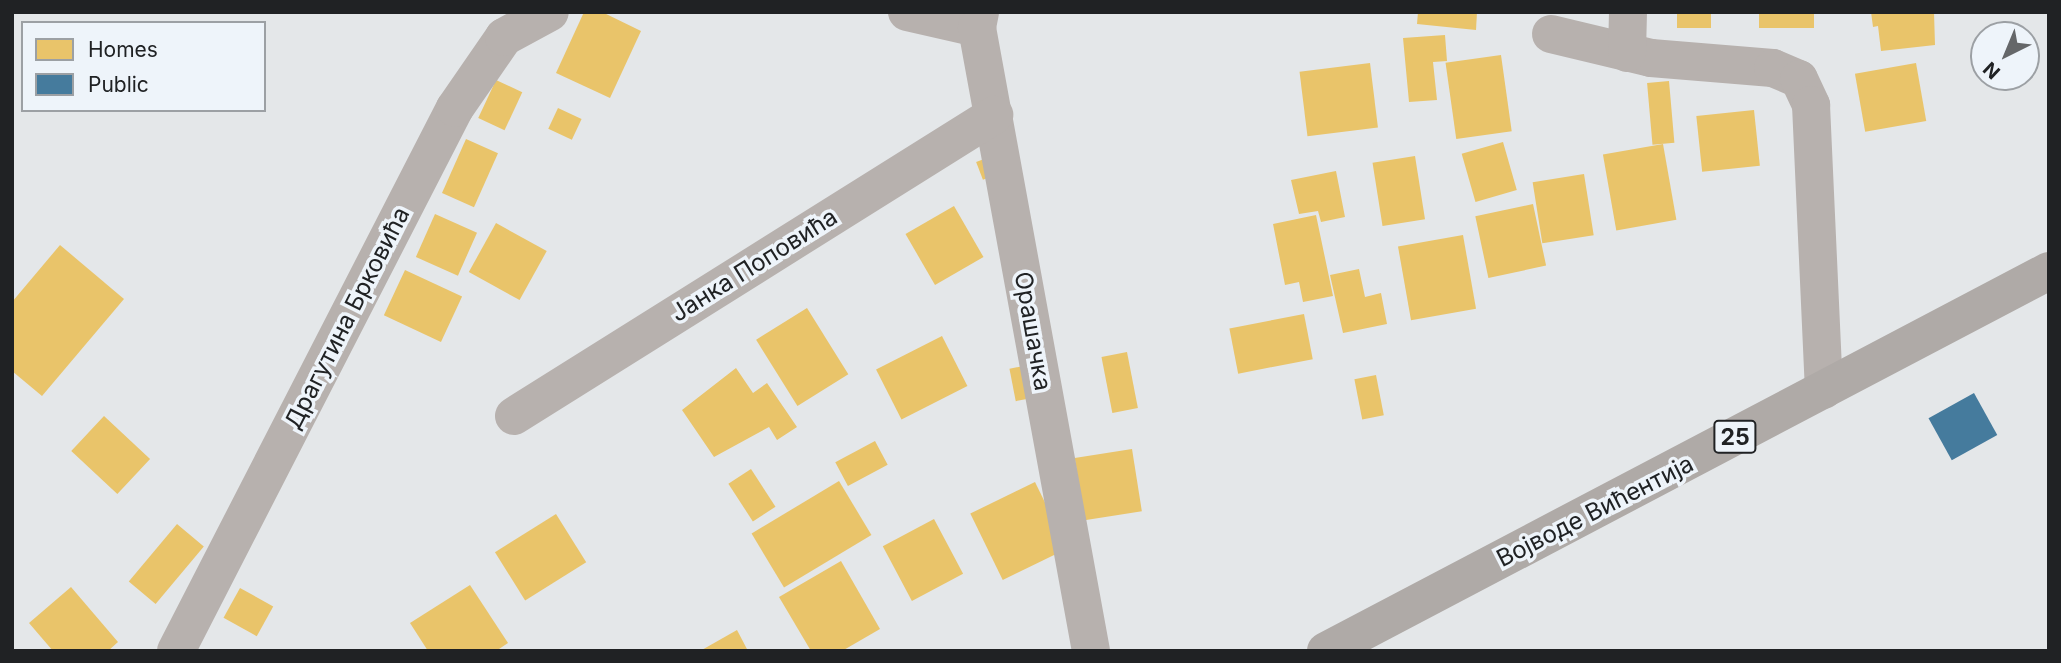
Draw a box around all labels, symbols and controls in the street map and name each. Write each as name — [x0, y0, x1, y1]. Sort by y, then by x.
legend — [21, 21, 266, 112]
north arrow — [1970, 21, 2040, 91]
text: Homes — [88, 37, 158, 62]
text: N — [1979, 57, 2005, 84]
text: Public — [88, 72, 149, 97]
street label: Драгутина Брковића — [278, 202, 416, 434]
street label: Јанка Поповића — [665, 202, 843, 328]
street label: Орашачка — [1008, 269, 1058, 393]
road number: 25 — [1712, 418, 1758, 457]
street label: Војводе Вићентија — [1492, 449, 1698, 573]

